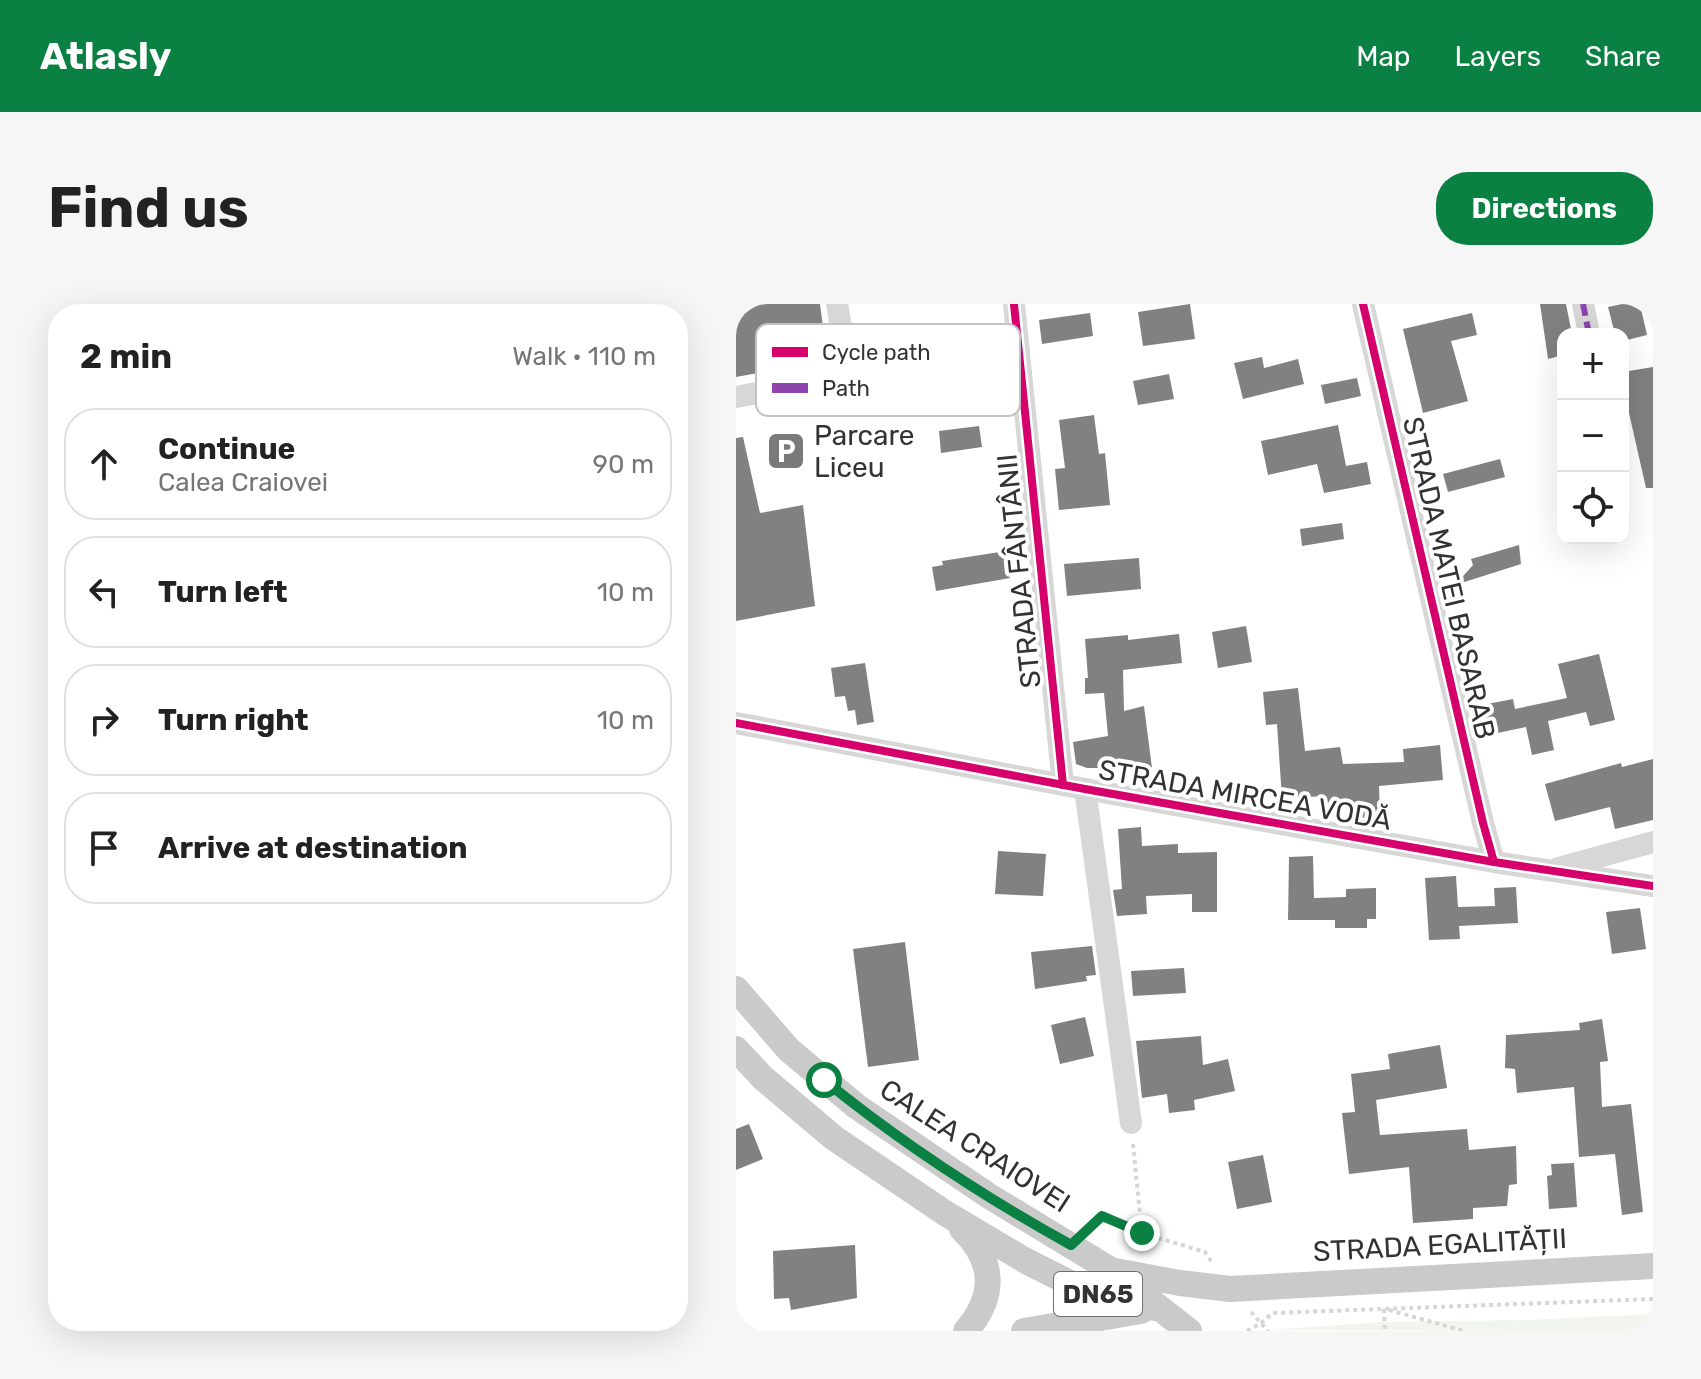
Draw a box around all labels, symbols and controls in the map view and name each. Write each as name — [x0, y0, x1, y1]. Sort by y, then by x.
text: Atlasly — [40, 33, 172, 79]
text: Map — [1356, 40, 1411, 73]
text: Layers — [1455, 40, 1541, 73]
text: Share — [1585, 40, 1661, 73]
button: Directions — [1436, 172, 1653, 245]
text: Find us — [48, 175, 249, 241]
legend — [756, 324, 1020, 416]
map controls — [1557, 328, 1629, 544]
button: + — [1557, 328, 1629, 400]
text: 2 min — [80, 336, 172, 377]
text: Cycle path — [822, 339, 931, 366]
text: Walk · 110 m — [512, 341, 656, 372]
text: Path — [822, 375, 870, 402]
button: − — [1557, 400, 1629, 472]
street label: STRADA MATEI BASARAB — [1396, 414, 1502, 742]
place label: Parcare Liceu — [814, 419, 915, 484]
parking icon: Parcare Liceu — [765, 430, 807, 472]
text: Continue — [158, 431, 295, 467]
icon: ahead — [82, 442, 126, 486]
text: 90 m — [593, 449, 654, 480]
street label: STRADA FÂNTÂNII — [990, 452, 1048, 690]
text: Calea Craiovei — [158, 467, 328, 498]
button: locate — [1557, 472, 1629, 544]
icon: left — [82, 570, 126, 614]
text: Turn left — [158, 574, 288, 610]
text: 10 m — [597, 577, 654, 608]
icon: right — [82, 698, 126, 742]
text: Turn right — [158, 702, 309, 738]
text: 10 m — [597, 705, 654, 736]
street label: STRADA MIRCEA VODĂ — [1096, 753, 1394, 837]
icon: arrive — [82, 826, 126, 870]
text: Arrive at destination — [158, 830, 468, 866]
route start — [806, 1062, 842, 1098]
street label: CALEA CRAIOVEI — [874, 1072, 1076, 1220]
route end — [1124, 1215, 1160, 1251]
street label: STRADA EGALITĂȚII — [1312, 1222, 1568, 1268]
road number: DN65 — [1054, 1272, 1142, 1316]

